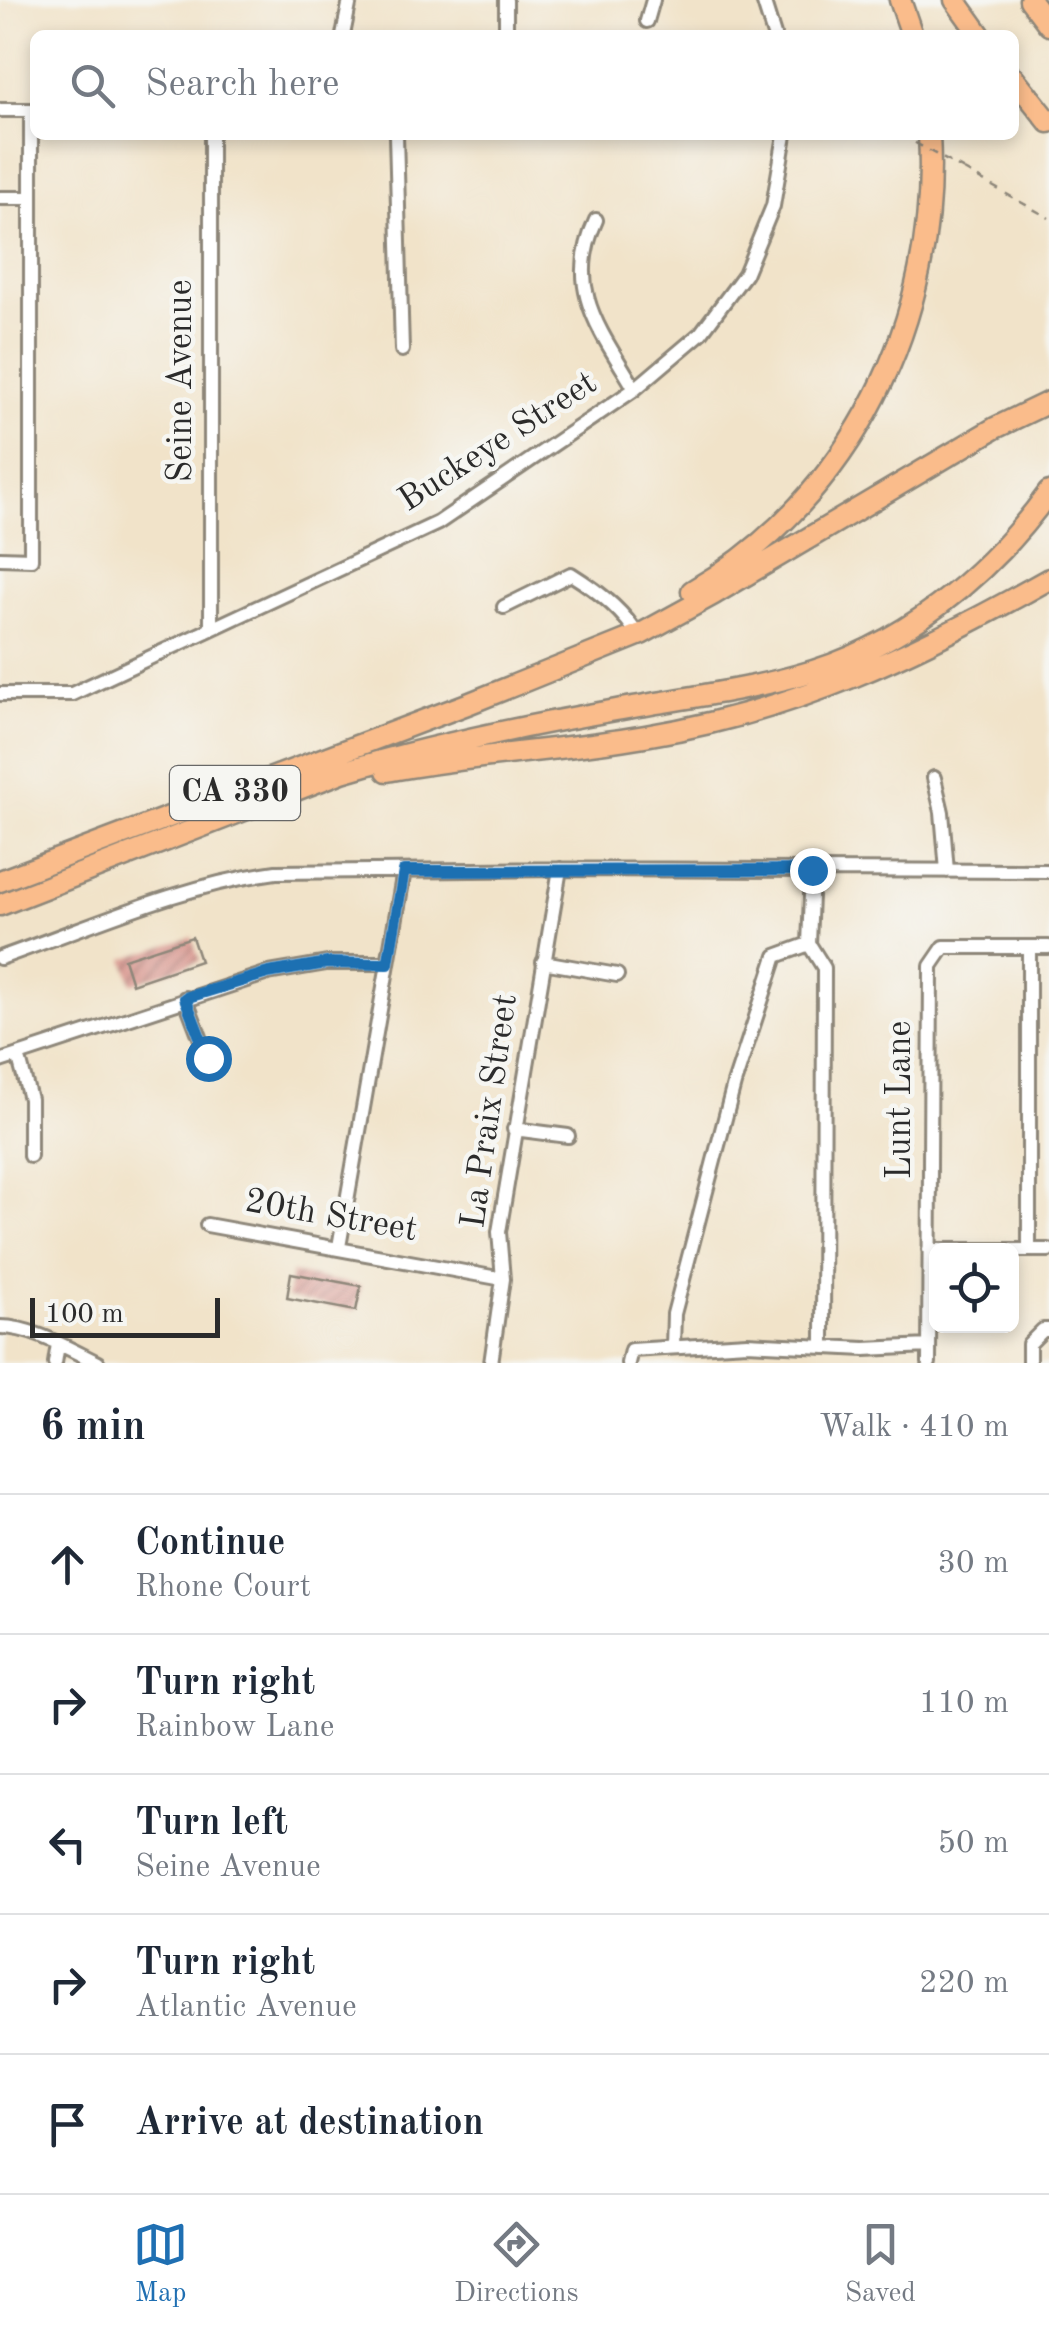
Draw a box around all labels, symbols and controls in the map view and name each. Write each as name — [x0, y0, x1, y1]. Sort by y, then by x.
search box — [30, 30, 1019, 140]
icon: search — [65, 58, 120, 113]
text: Search here — [145, 66, 340, 104]
street label: Seine Avenue — [164, 279, 199, 483]
street label: Buckeye Street — [393, 365, 603, 519]
road number: CA 330 — [170, 766, 300, 820]
route end — [790, 848, 836, 894]
street label: La Praix Street — [456, 992, 524, 1230]
street label: Lunt Lane — [883, 1021, 918, 1179]
route start — [186, 1036, 232, 1082]
street label: 20th Street — [242, 1184, 420, 1248]
map controls — [929, 1243, 1019, 1333]
button: locate — [929, 1243, 1019, 1333]
scale bar — [30, 1293, 220, 1338]
text: 100 m — [45, 1301, 124, 1329]
text: 6 min — [40, 1407, 146, 1449]
text: Walk · 410 m — [819, 1412, 1009, 1444]
text: Continue — [135, 1525, 285, 1563]
icon: ahead — [40, 1537, 95, 1592]
text: 30 m — [938, 1548, 1009, 1580]
text: Rhone Court — [135, 1572, 311, 1604]
text: Turn right — [135, 1665, 315, 1703]
icon: right — [40, 1677, 95, 1732]
text: 110 m — [919, 1688, 1009, 1720]
text: Rainbow Lane — [135, 1712, 334, 1744]
text: Turn left — [135, 1805, 288, 1843]
icon: left — [40, 1817, 95, 1872]
text: 50 m — [938, 1828, 1009, 1860]
text: Seine Avenue — [135, 1852, 321, 1884]
text: Turn right — [135, 1945, 315, 1983]
icon: right — [40, 1957, 95, 2012]
text: 220 m — [919, 1968, 1009, 2000]
text: Atlantic Avenue — [135, 1992, 357, 2024]
icon: arrive — [40, 2097, 95, 2152]
text: Arrive at destination — [135, 2105, 484, 2143]
tab: Map — [133, 2217, 188, 2312]
tab: Directions — [454, 2217, 579, 2312]
tab: Saved — [845, 2217, 916, 2312]

